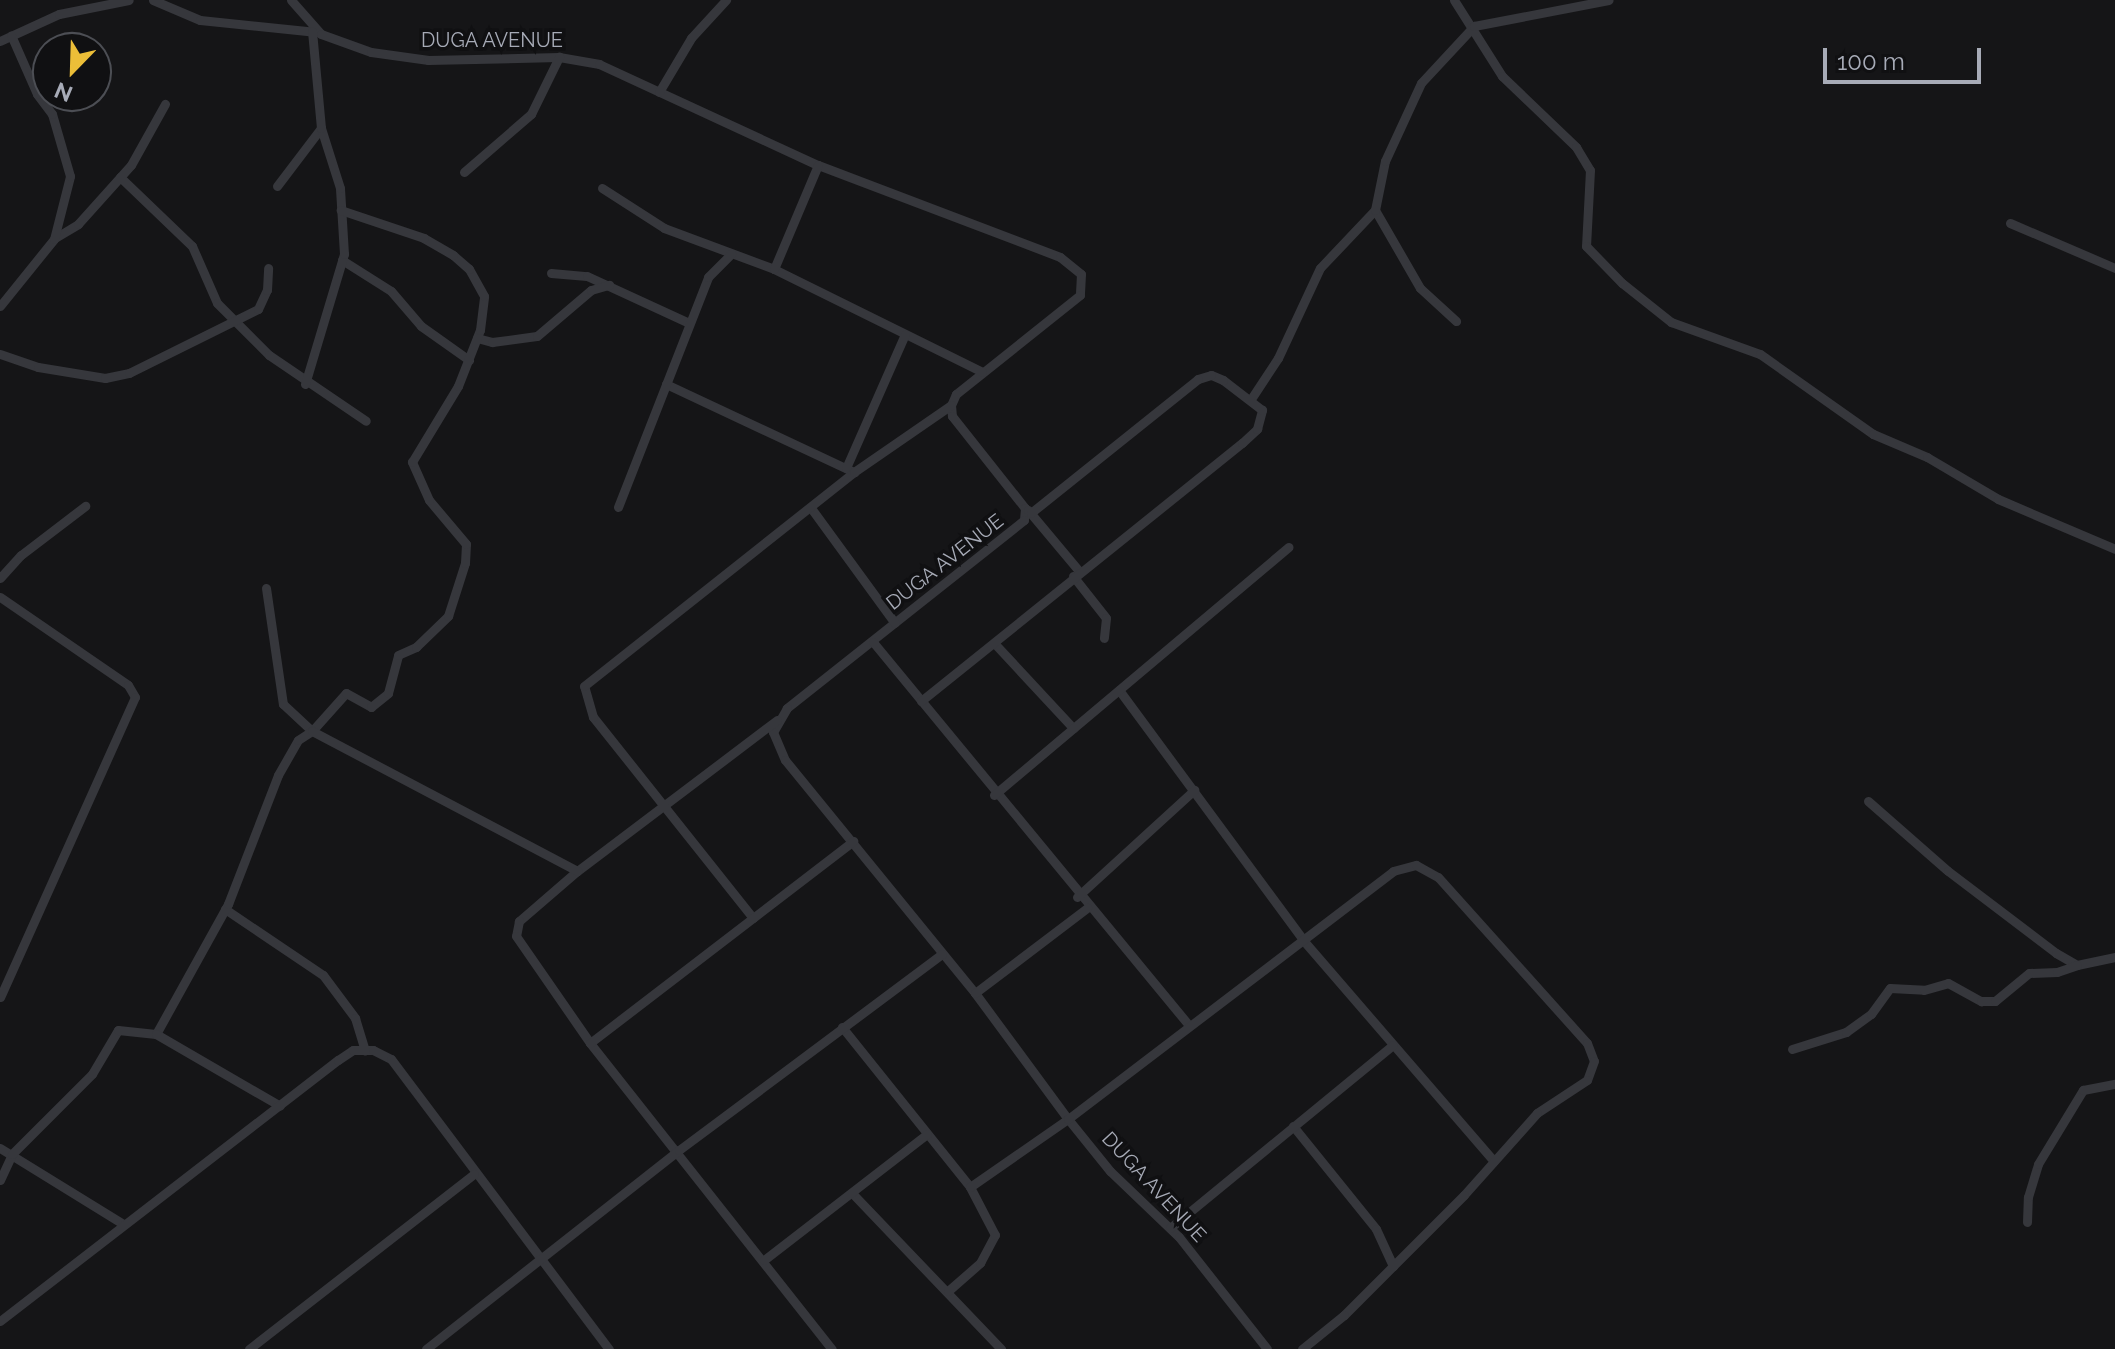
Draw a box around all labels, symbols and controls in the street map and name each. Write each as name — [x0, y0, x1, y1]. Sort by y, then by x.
street label: DUGA AVENUE — [420, 28, 564, 52]
north arrow — [32, 32, 112, 112]
scale bar — [1827, 32, 1985, 82]
text: 100 m — [1837, 47, 1905, 76]
text: N — [51, 77, 76, 108]
street label: DUGA AVENUE — [881, 508, 1009, 616]
street label: DUGA AVENUE — [1096, 1126, 1212, 1248]

